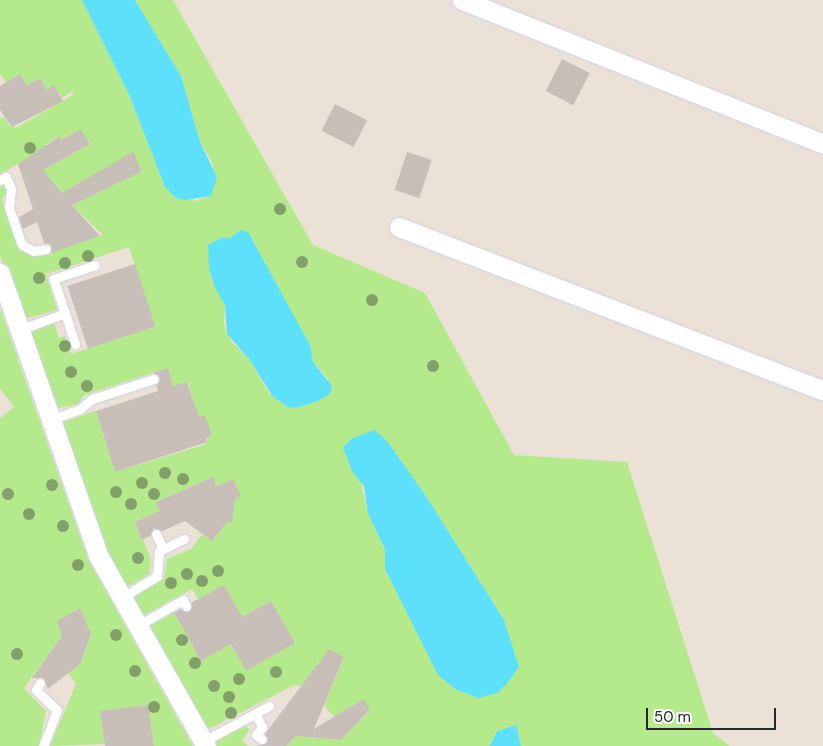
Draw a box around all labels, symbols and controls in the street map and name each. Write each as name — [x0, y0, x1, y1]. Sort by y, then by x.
scale bar — [648, 698, 778, 730]
text: 50 m — [654, 707, 691, 727]

